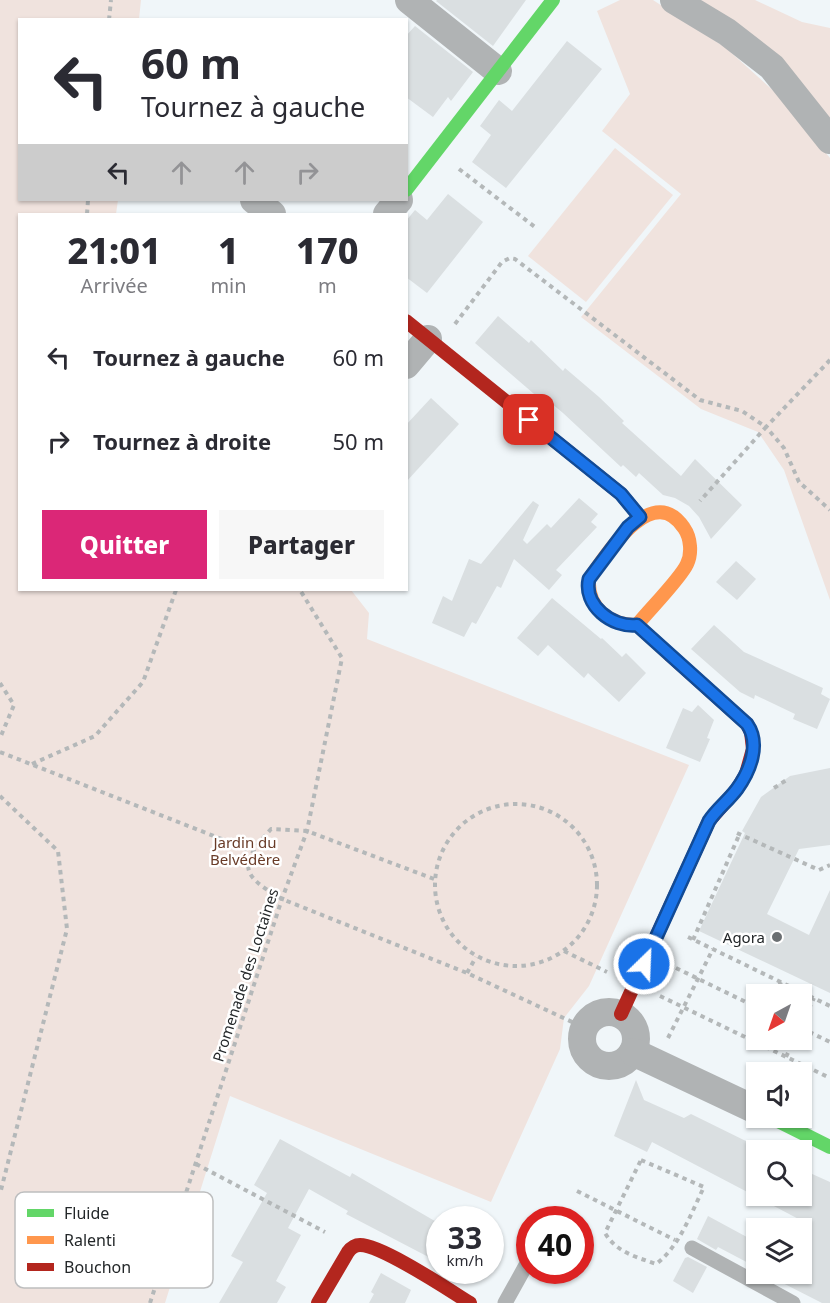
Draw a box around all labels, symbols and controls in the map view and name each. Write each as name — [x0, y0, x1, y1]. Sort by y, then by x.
text: 60 m — [141, 34, 241, 91]
icon: left — [42, 42, 120, 120]
text: Tournez à gauche — [141, 88, 365, 125]
icon: left — [102, 156, 135, 189]
icon: ahead — [165, 156, 198, 189]
icon: ahead — [228, 156, 261, 189]
icon: right — [291, 156, 324, 189]
text: 21:01 — [67, 226, 161, 275]
text: 1 — [218, 226, 239, 275]
text: 170 — [296, 226, 359, 275]
text: Arrivée — [81, 272, 148, 299]
text: min — [210, 272, 247, 299]
text: m — [318, 272, 337, 299]
icon: left — [42, 341, 75, 374]
text: Tournez à gauche — [93, 342, 285, 372]
text: 60 m — [333, 342, 384, 372]
pin — [503, 394, 554, 445]
icon: arrive — [512, 403, 545, 436]
icon: right — [42, 425, 75, 458]
text: Tournez à droite — [93, 426, 271, 456]
text: 50 m — [333, 426, 384, 456]
button: Quitter — [42, 510, 207, 579]
button: Partager — [219, 510, 384, 579]
park label: Jardin du Belvédère — [210, 832, 280, 869]
street label: Promenade des Loctaines — [207, 886, 283, 1064]
place label: Agora — [723, 927, 765, 947]
marker: Agora — [770, 930, 784, 944]
position arrow — [612, 932, 676, 996]
north arrow — [746, 984, 812, 1050]
map controls — [746, 984, 812, 1284]
button: sound — [746, 1062, 812, 1128]
button: search — [746, 1140, 812, 1206]
legend — [15, 1192, 213, 1288]
text: Fluide — [64, 1202, 109, 1224]
speed limit sign: 40 — [516, 1206, 594, 1284]
text: 33 — [448, 1217, 482, 1258]
button: layers — [746, 1218, 812, 1284]
text: Ralenti — [64, 1229, 116, 1251]
text: km/h — [447, 1250, 483, 1270]
text: Bouchon — [64, 1256, 131, 1278]

